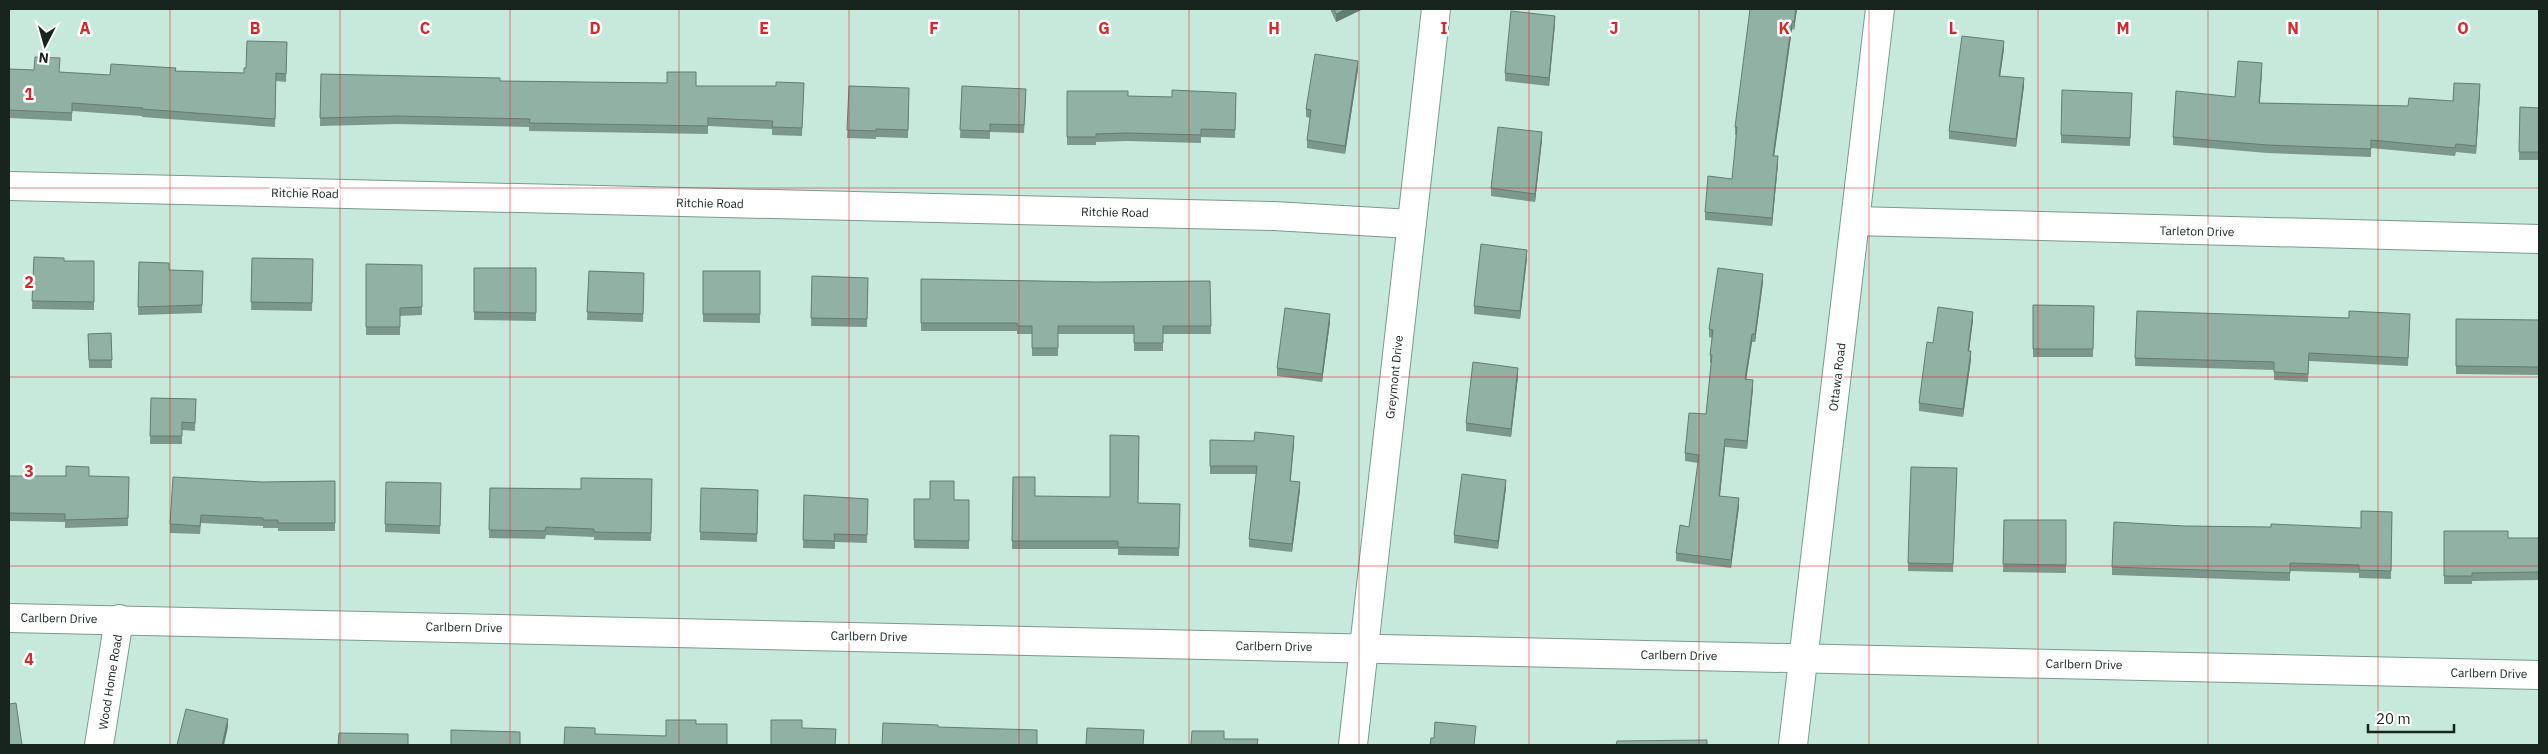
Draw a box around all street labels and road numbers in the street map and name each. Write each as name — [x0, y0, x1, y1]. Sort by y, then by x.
street label: Ritchie Road — [271, 185, 339, 201]
street label: Ritchie Road — [676, 195, 744, 211]
street label: Ritchie Road — [1081, 204, 1149, 220]
street label: Tarleton Drive — [2159, 223, 2235, 239]
street label: Greymont Drive — [1382, 334, 1406, 420]
street label: Ottawa Road — [1825, 342, 1849, 412]
street label: Carlbern Drive — [20, 610, 98, 626]
street label: Carlbern Drive — [425, 619, 503, 635]
street label: Carlbern Drive — [830, 628, 908, 644]
street label: Wood Home Road — [95, 633, 125, 731]
street label: Carlbern Drive — [1235, 638, 1313, 654]
street label: Carlbern Drive — [1640, 647, 1718, 663]
street label: Carlbern Drive — [2045, 656, 2123, 672]
street label: Carlbern Drive — [2450, 665, 2528, 681]

